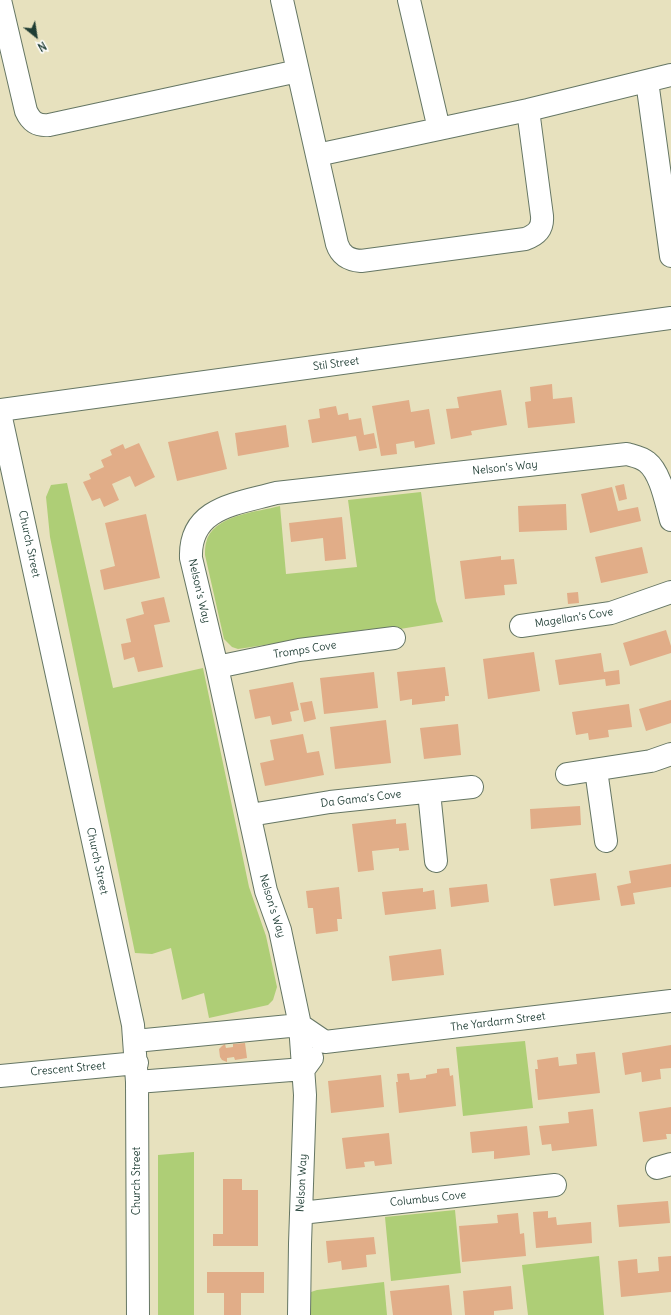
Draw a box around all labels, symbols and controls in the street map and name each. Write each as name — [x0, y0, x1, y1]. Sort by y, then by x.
north arrow — [16, 16, 56, 56]
text: N — [35, 38, 49, 54]
street label: Stil Street — [312, 354, 360, 374]
street label: Nelson’s Way — [472, 458, 538, 478]
street label: Church Street — [15, 509, 43, 579]
street label: Nelson’s Way — [185, 558, 213, 624]
street label: Magellan’s Cove — [534, 605, 614, 631]
street label: Tromps Cove — [273, 638, 337, 662]
street label: Da Gama’s Cove — [320, 787, 402, 811]
street label: Church Street — [83, 826, 111, 896]
street label: Nelson’s Way — [256, 873, 288, 939]
street label: The Yardarm Street — [450, 1010, 546, 1034]
street label: Crescent Street — [30, 1059, 106, 1079]
street label: Church Street — [130, 1147, 144, 1215]
street label: Nelson Way — [294, 1154, 310, 1212]
street label: Columbus Cove — [389, 1188, 467, 1210]

